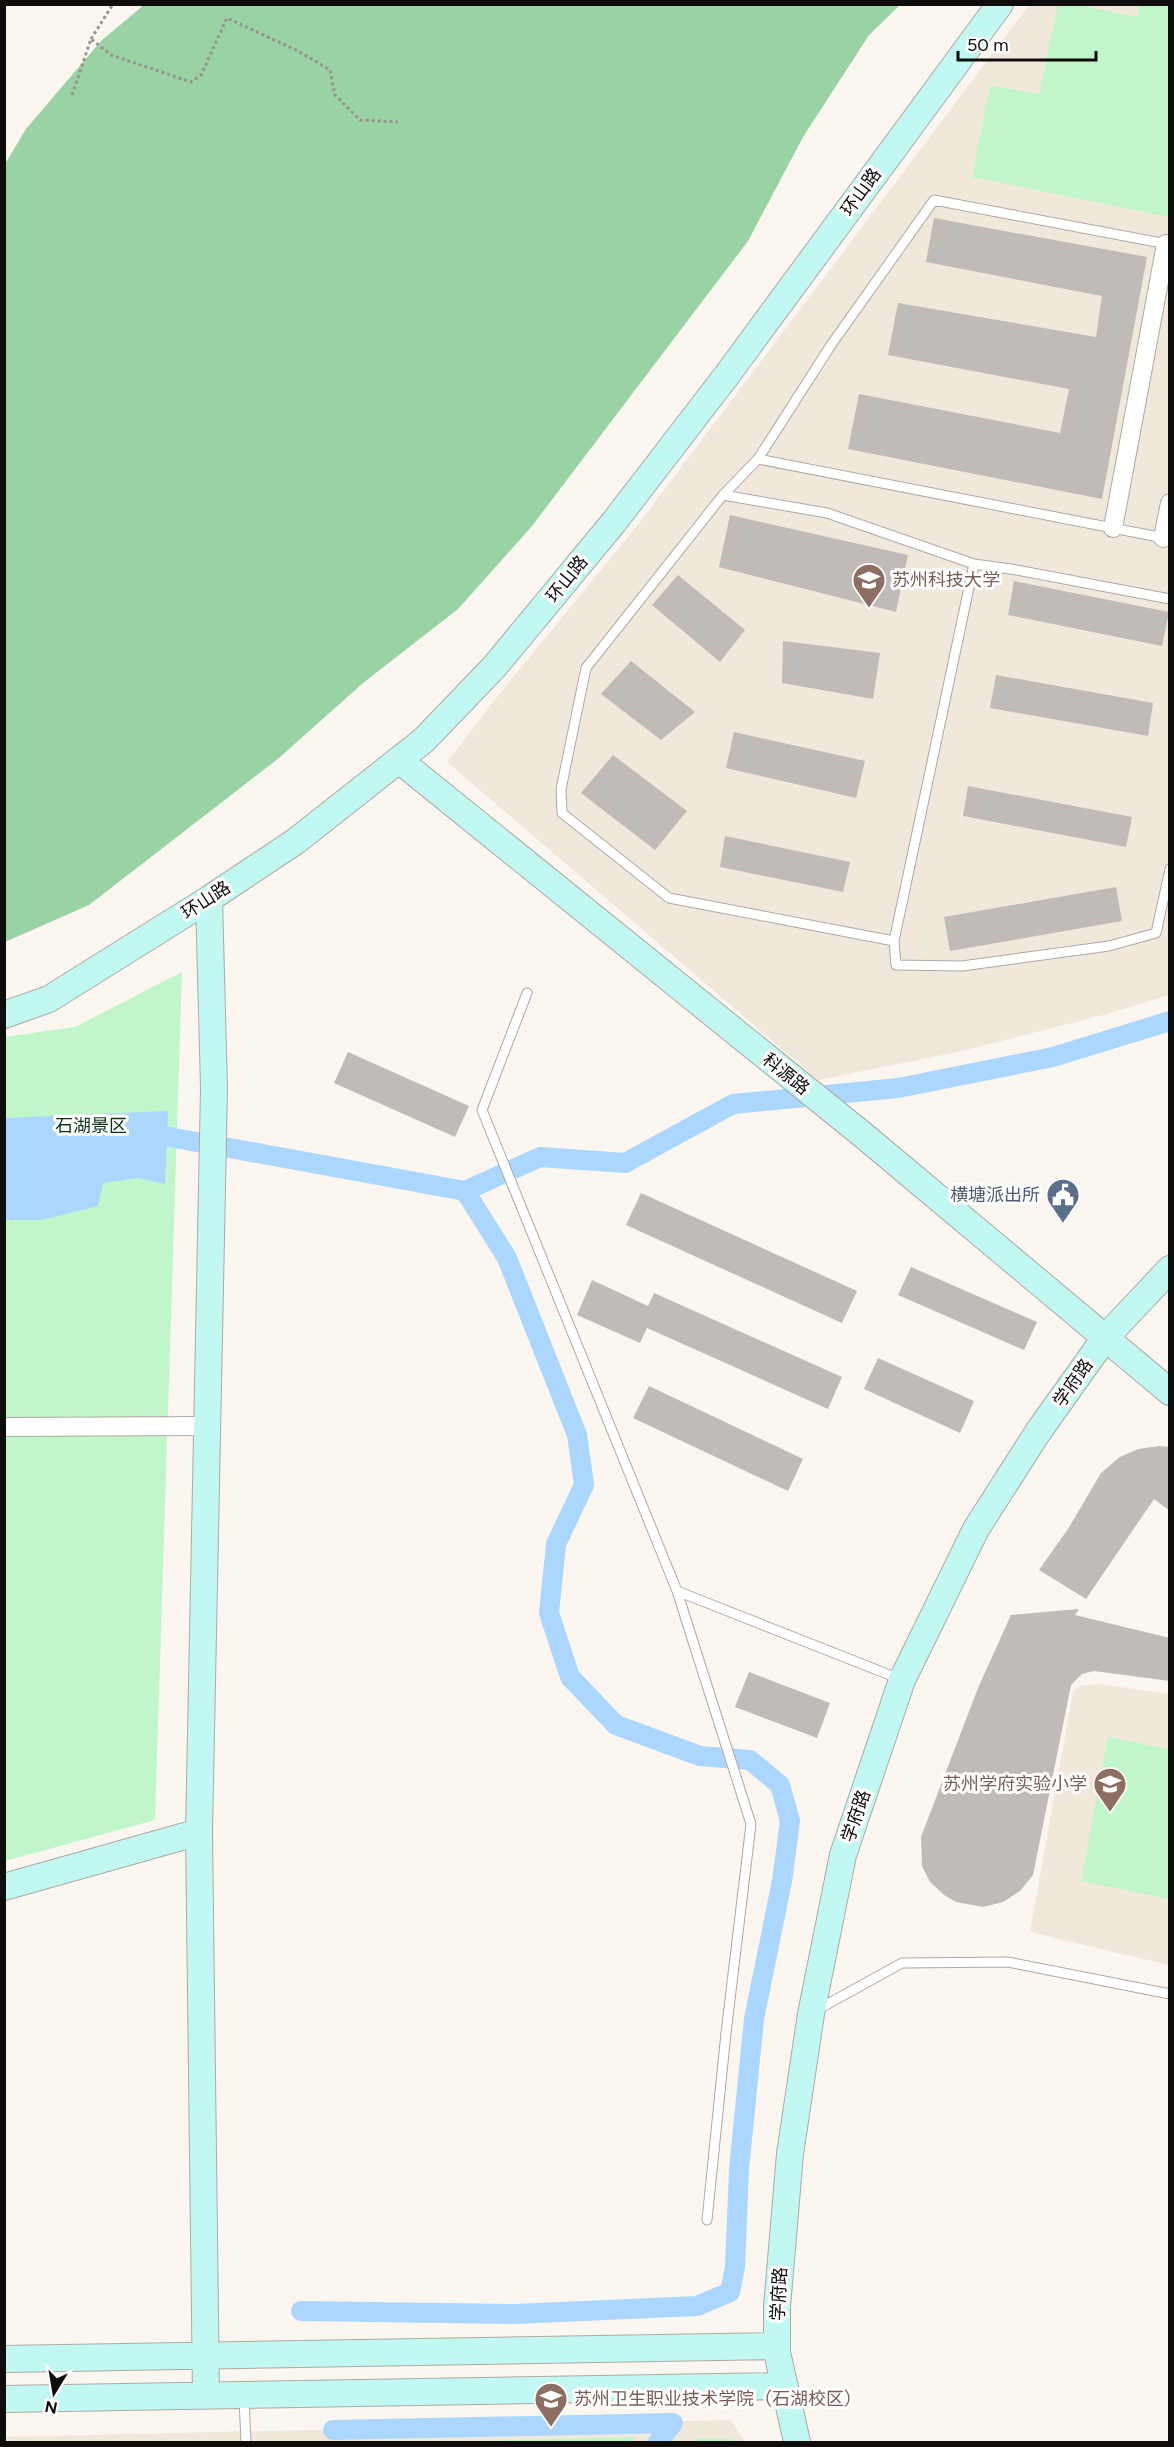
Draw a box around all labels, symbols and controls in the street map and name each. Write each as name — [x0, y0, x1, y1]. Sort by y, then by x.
scale bar — [958, 24, 1096, 62]
text: 50 m — [967, 34, 1009, 56]
street label: 环山路 — [836, 164, 886, 220]
street label: 环山路 — [541, 551, 593, 607]
school or university icon: 苏州科技大学 — [851, 562, 887, 609]
place label: 苏州科技大学 — [892, 569, 1000, 591]
street label: 环山路 — [177, 876, 235, 924]
street label: 科源路 — [758, 1048, 814, 1100]
park label: 石湖景区 — [55, 1115, 127, 1137]
public building icon: 横塘派出所 — [1045, 1177, 1081, 1224]
place label: 横塘派出所 — [950, 1184, 1040, 1206]
street label: 学府路 — [1049, 1355, 1097, 1411]
school or university icon: 苏州学府实验小学 — [1092, 1766, 1128, 1813]
place label: 苏州学府实验小学 — [943, 1773, 1087, 1795]
street label: 学府路 — [837, 1787, 875, 1845]
street label: 学府路 — [767, 2266, 791, 2322]
north arrow — [24, 2363, 84, 2423]
school or university icon: 苏州卫生职业技术学院（石湖校区） — [533, 2381, 569, 2428]
place label: 苏州卫生职业技术学院（石湖校区） — [574, 2388, 862, 2410]
text: N — [43, 2397, 59, 2418]

